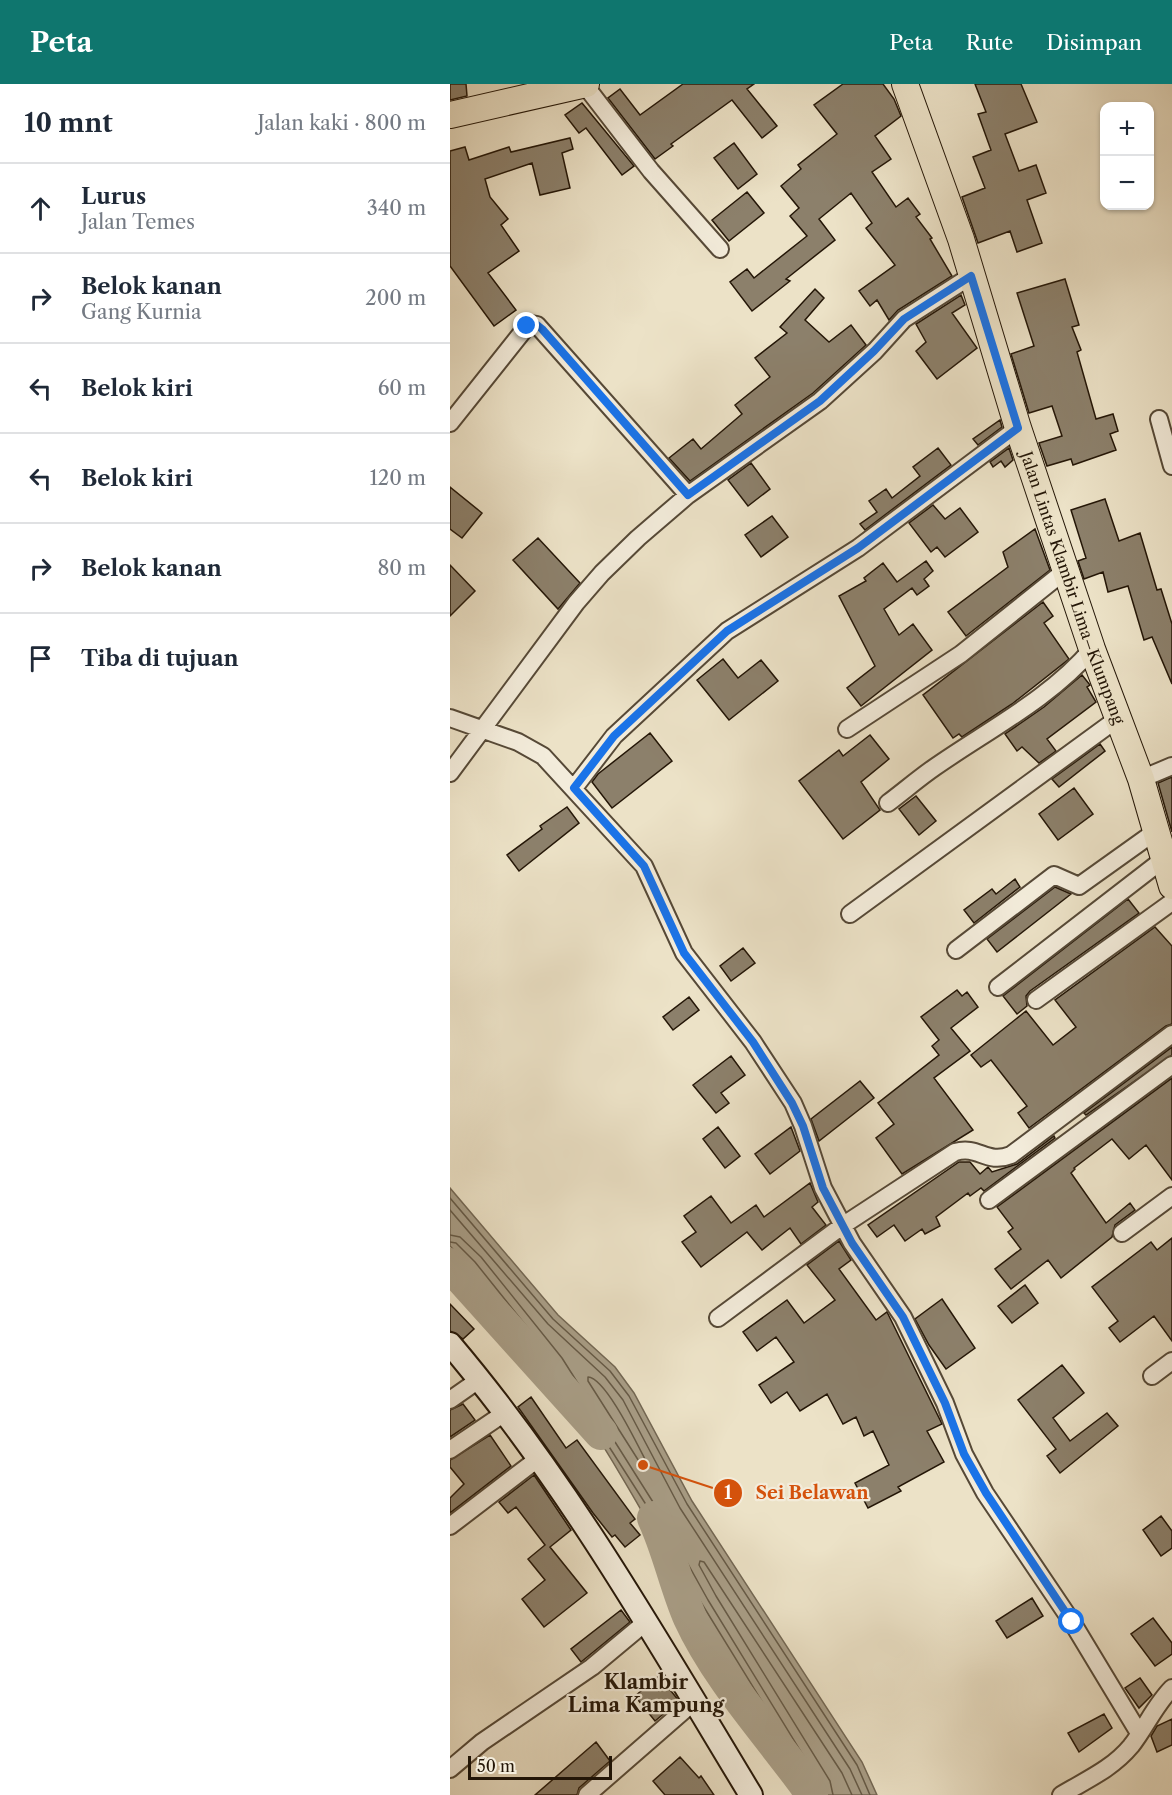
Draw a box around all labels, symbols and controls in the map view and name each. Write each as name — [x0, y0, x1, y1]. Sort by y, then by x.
text: Peta — [30, 25, 93, 59]
text: Peta — [889, 30, 933, 55]
text: Rute — [966, 30, 1013, 55]
text: Disimpan — [1046, 30, 1142, 55]
map controls — [1100, 102, 1154, 210]
button: + — [1100, 102, 1154, 156]
text: 10 mnt — [24, 107, 113, 139]
text: Jalan kaki · 800 m — [258, 111, 426, 135]
button: − — [1100, 156, 1154, 210]
text: Lurus — [81, 183, 146, 210]
icon: ahead — [24, 192, 57, 225]
text: 340 m — [367, 196, 426, 220]
text: Jalan Temes — [81, 210, 195, 234]
text: Belok kanan — [81, 273, 222, 300]
icon: right — [24, 282, 57, 315]
text: 200 m — [365, 286, 426, 310]
text: Gang Kurnia — [81, 300, 202, 324]
route end — [513, 312, 539, 338]
icon: left — [24, 372, 57, 405]
text: Belok kiri — [81, 375, 193, 402]
text: 60 m — [378, 376, 426, 400]
street label: Jalan Lintas Klambir Lima–Klumpang — [1016, 446, 1130, 727]
icon: left — [24, 462, 57, 495]
text: Belok kiri — [81, 465, 193, 492]
text: 120 m — [369, 466, 426, 490]
icon: right — [24, 552, 57, 585]
text: Belok kanan — [81, 555, 222, 582]
text: 80 m — [378, 556, 426, 580]
icon: arrive — [24, 642, 57, 675]
text: Tiba di tujuan — [81, 645, 239, 672]
callout: Sei Belawan — [713, 1475, 880, 1511]
text: 1 — [724, 1482, 732, 1504]
text: Sei Belawan — [755, 1482, 869, 1504]
route start — [1058, 1608, 1084, 1634]
district label: Klambir Lima Kampung — [568, 1670, 725, 1717]
scale bar — [468, 1753, 612, 1780]
text: 50 m — [477, 1756, 515, 1776]

